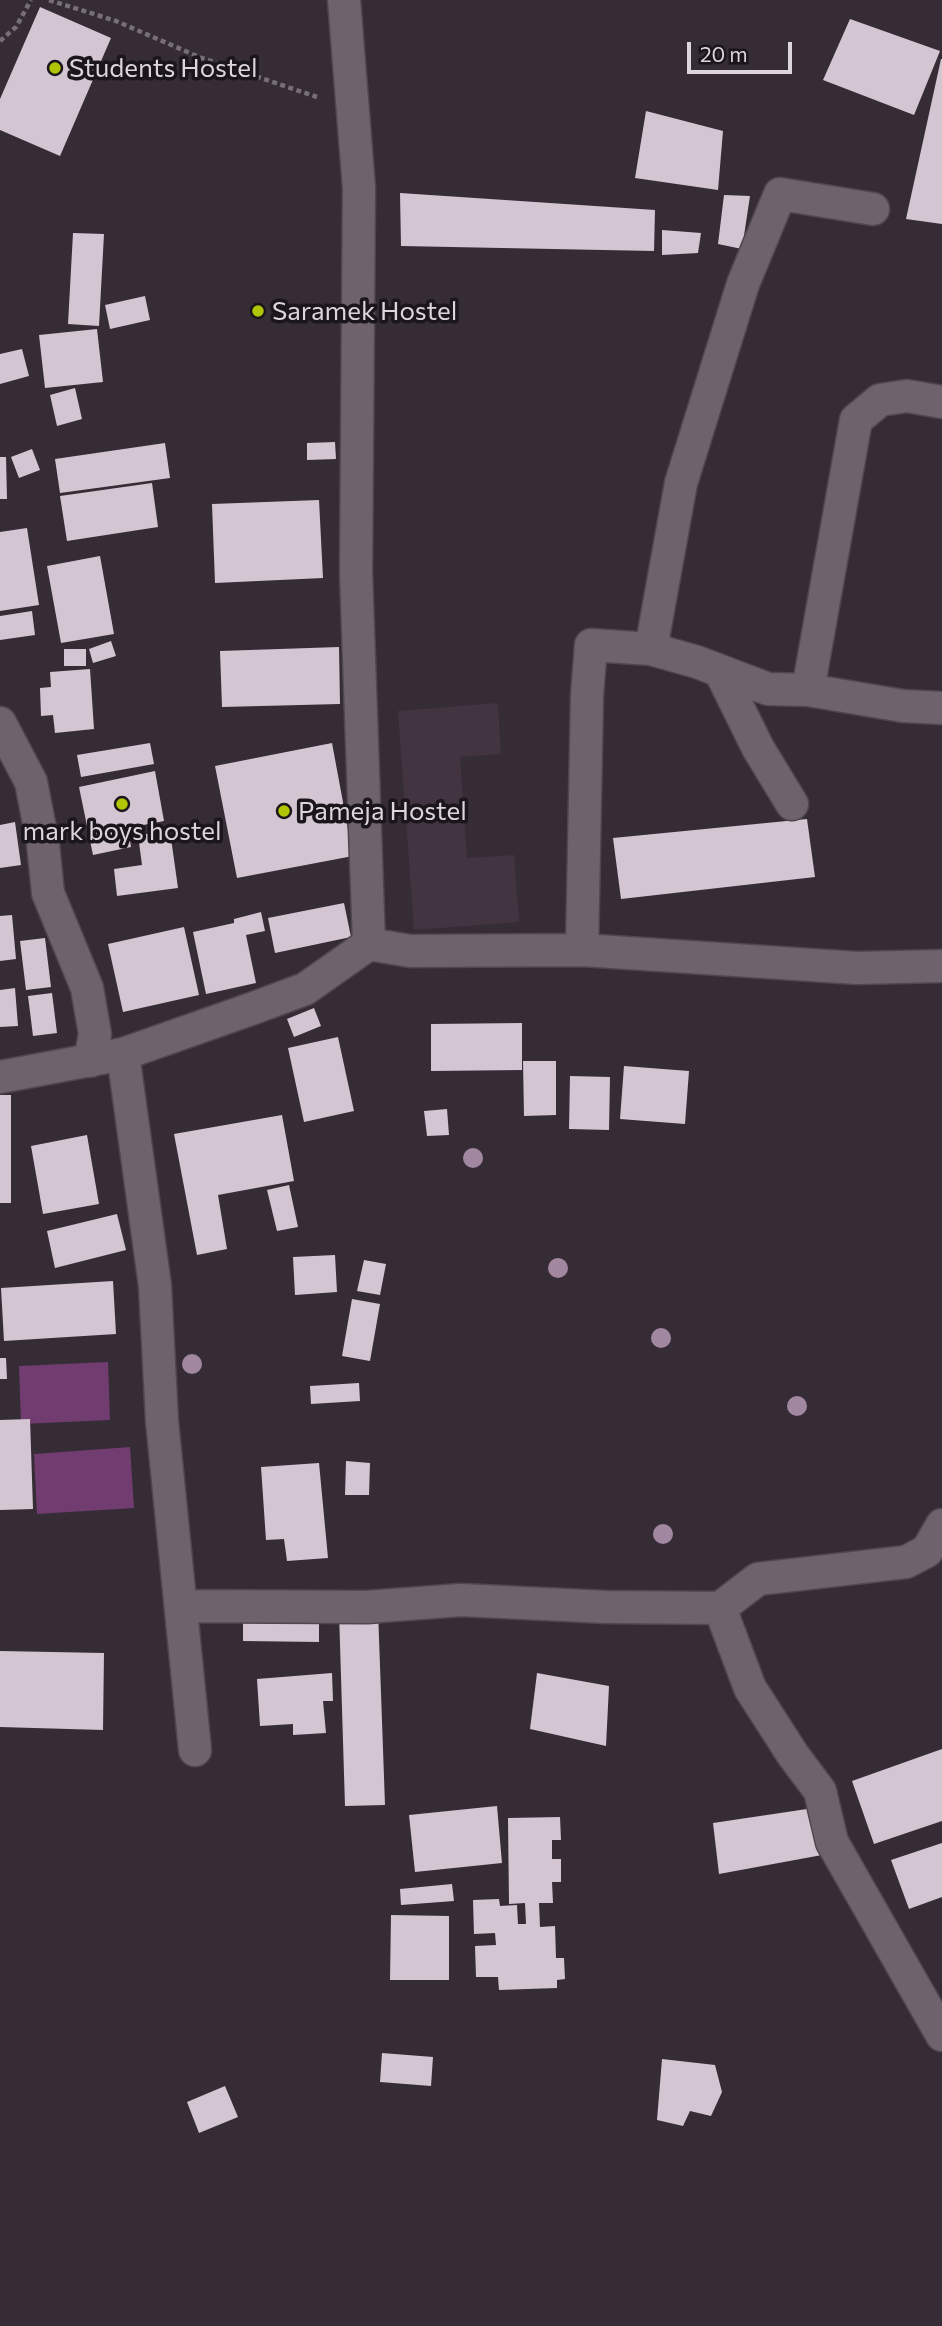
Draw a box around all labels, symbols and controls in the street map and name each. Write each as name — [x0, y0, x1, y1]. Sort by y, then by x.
scale bar — [690, 28, 795, 72]
text: 20 m — [700, 41, 748, 66]
place label: Students Hostel — [69, 52, 258, 84]
marker: Students Hostel — [47, 60, 63, 76]
place label: Saramek Hostel — [272, 295, 457, 327]
marker: Saramek Hostel — [250, 303, 266, 319]
place label: Pameja Hostel — [298, 795, 467, 827]
marker: mark boys hostel — [114, 796, 130, 812]
marker: Pameja Hostel — [276, 803, 292, 819]
place label: mark boys hostel — [22, 815, 222, 847]

